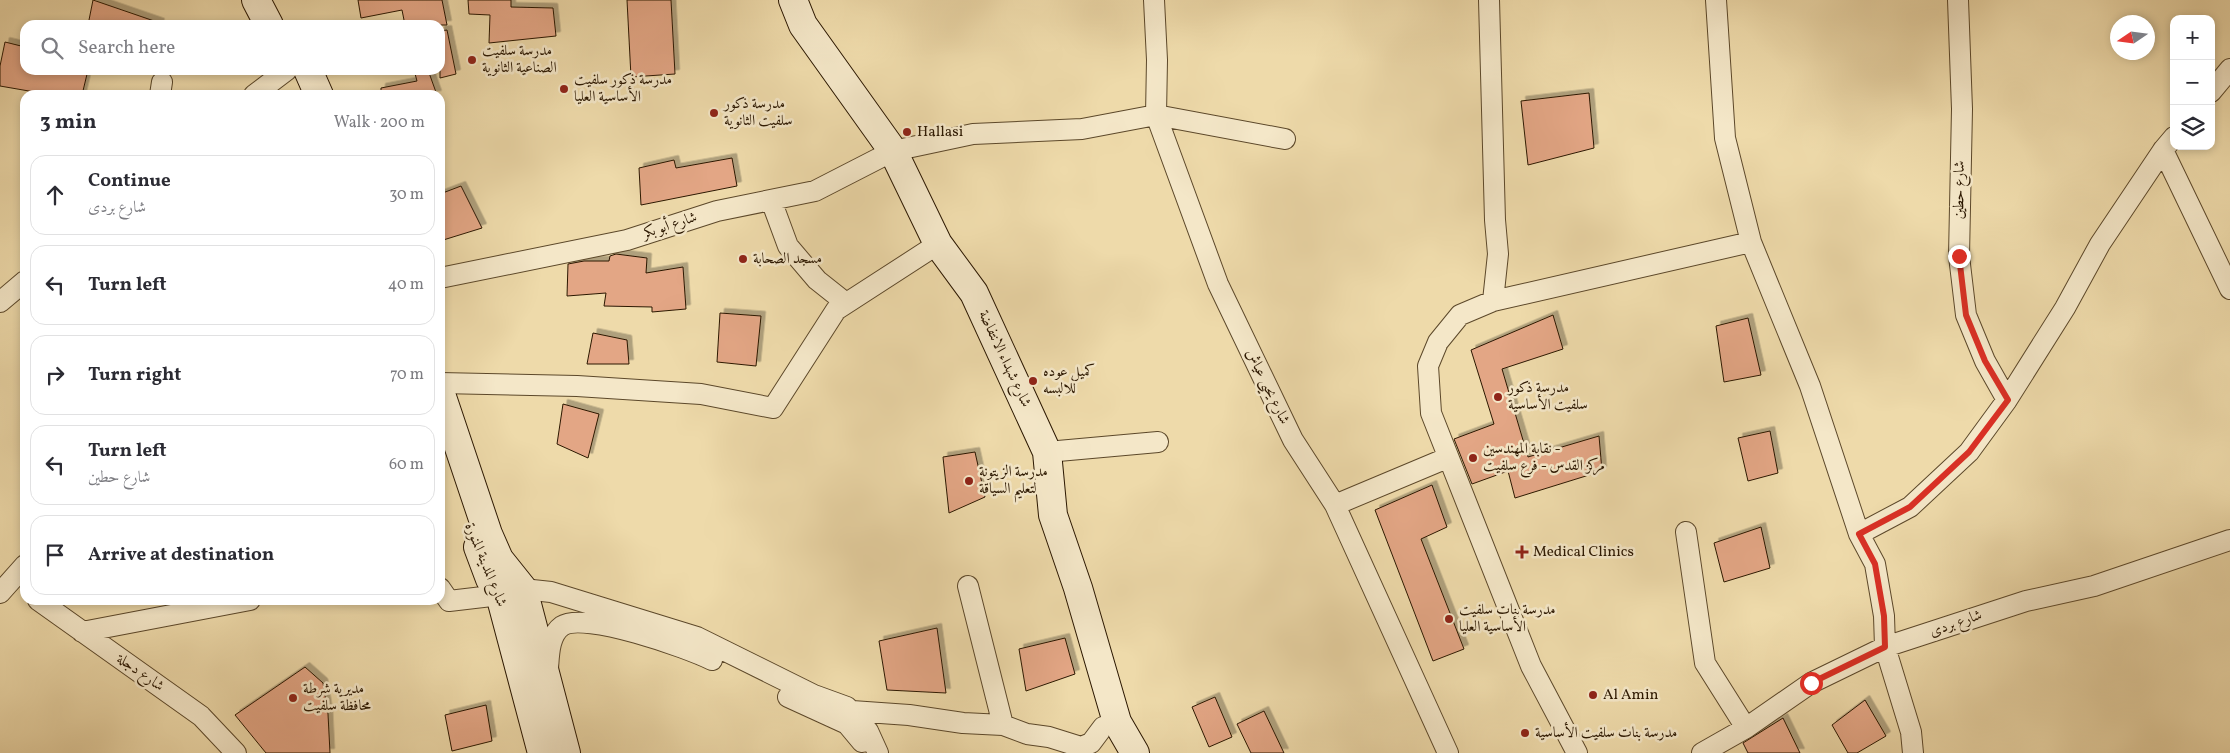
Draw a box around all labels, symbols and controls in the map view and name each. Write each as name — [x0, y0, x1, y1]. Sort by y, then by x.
north arrow — [2110, 15, 2155, 60]
map controls — [2170, 15, 2215, 150]
button: + — [2170, 15, 2215, 60]
search box — [20, 20, 445, 75]
icon: search — [38, 34, 66, 62]
text: Search here — [78, 35, 175, 61]
place label: مدرسة سلفيت الصناعية الثانوية — [482, 41, 557, 79]
marker: مدرسة سلفيت الصناعية الثانوية — [466, 54, 478, 66]
button: − — [2170, 60, 2215, 105]
place label: مدرسة ذكور سلفيت الأساسية العليا — [574, 70, 672, 108]
marker: مدرسة ذكور سلفيت الأساسية العليا — [558, 83, 570, 95]
place label: مدرسة ذكور سلفيت الثانوية — [722, 94, 792, 132]
button: layers — [2170, 105, 2215, 150]
marker: مدرسة ذكور سلفيت الثانوية — [708, 107, 720, 119]
text: 3 min — [40, 108, 96, 137]
text: Walk · 200 m — [334, 112, 425, 134]
place label: Hallasi — [917, 122, 963, 143]
marker: Hallasi — [901, 126, 913, 138]
street label: شارع حطين — [1949, 161, 1972, 219]
text: Continue — [88, 168, 171, 194]
icon: ahead — [41, 181, 69, 209]
text: 30 m — [389, 184, 424, 206]
text: شارع بردى — [88, 197, 146, 219]
street label: شارع أبو بكر — [637, 205, 700, 246]
route end — [1948, 245, 1971, 268]
place label: مسجد الصحابة — [753, 249, 822, 270]
marker: مسجد الصحابة — [737, 253, 749, 265]
icon: left — [41, 271, 69, 299]
text: Turn left — [88, 272, 167, 298]
text: 40 m — [388, 274, 424, 296]
street label: شارع شهداء الانتفاضة — [971, 307, 1036, 411]
street label: شارع يحيى عياش — [1239, 346, 1294, 429]
icon: right — [41, 361, 69, 389]
text: Turn right — [88, 362, 181, 388]
place label: كميل عوده للالبسه — [1043, 362, 1095, 400]
text: 70 m — [390, 364, 424, 386]
marker: كميل عوده للالبسه — [1027, 375, 1039, 387]
place label: مدرسة ذكور سلفيت الأساسية — [1506, 378, 1588, 416]
marker: مدرسة ذكور سلفيت الأساسية — [1492, 391, 1504, 403]
text: Turn left — [88, 438, 167, 464]
place label: نقابة المهندسين - مركز القدس - فرع سلفيت — [1483, 439, 1605, 478]
icon: left — [41, 451, 69, 479]
marker: نقابة المهندسين - مركز القدس - فرع سلفيت — [1467, 452, 1479, 464]
text: 60 m — [389, 454, 424, 476]
place label: مدرسة الزيتونة لتعليم السياقة — [979, 462, 1048, 503]
text: شارع حطين — [88, 467, 150, 489]
marker: مدرسة الزيتونة لتعليم السياقة — [963, 475, 975, 487]
street label: شارع المدينة المنورة — [458, 520, 511, 611]
icon: arrive — [41, 541, 69, 569]
text: Arrive at destination — [88, 542, 274, 568]
place label: Medical Clinics — [1533, 542, 1634, 563]
marker: Medical Clinics — [1515, 545, 1529, 559]
place label: مدرسة بنات سلفيت الأساسية العليا — [1459, 600, 1556, 638]
street label: شارع بردى — [1927, 605, 1985, 644]
marker: مدرسة بنات سلفيت الأساسية العليا — [1443, 613, 1455, 625]
street label: شارع دجلة — [111, 648, 168, 698]
route start — [1800, 672, 1823, 695]
place label: مديرية شرطة محافظة سلفيت — [303, 679, 371, 717]
place label: Al Amin — [1603, 685, 1658, 706]
marker: Al Amin — [1587, 689, 1599, 701]
marker: مديرية شرطة محافظة سلفيت — [287, 692, 299, 704]
place label: مدرسة بنات سلفيت الأساسية — [1535, 721, 1677, 744]
marker: مدرسة بنات سلفيت الأساسية — [1519, 727, 1531, 739]

